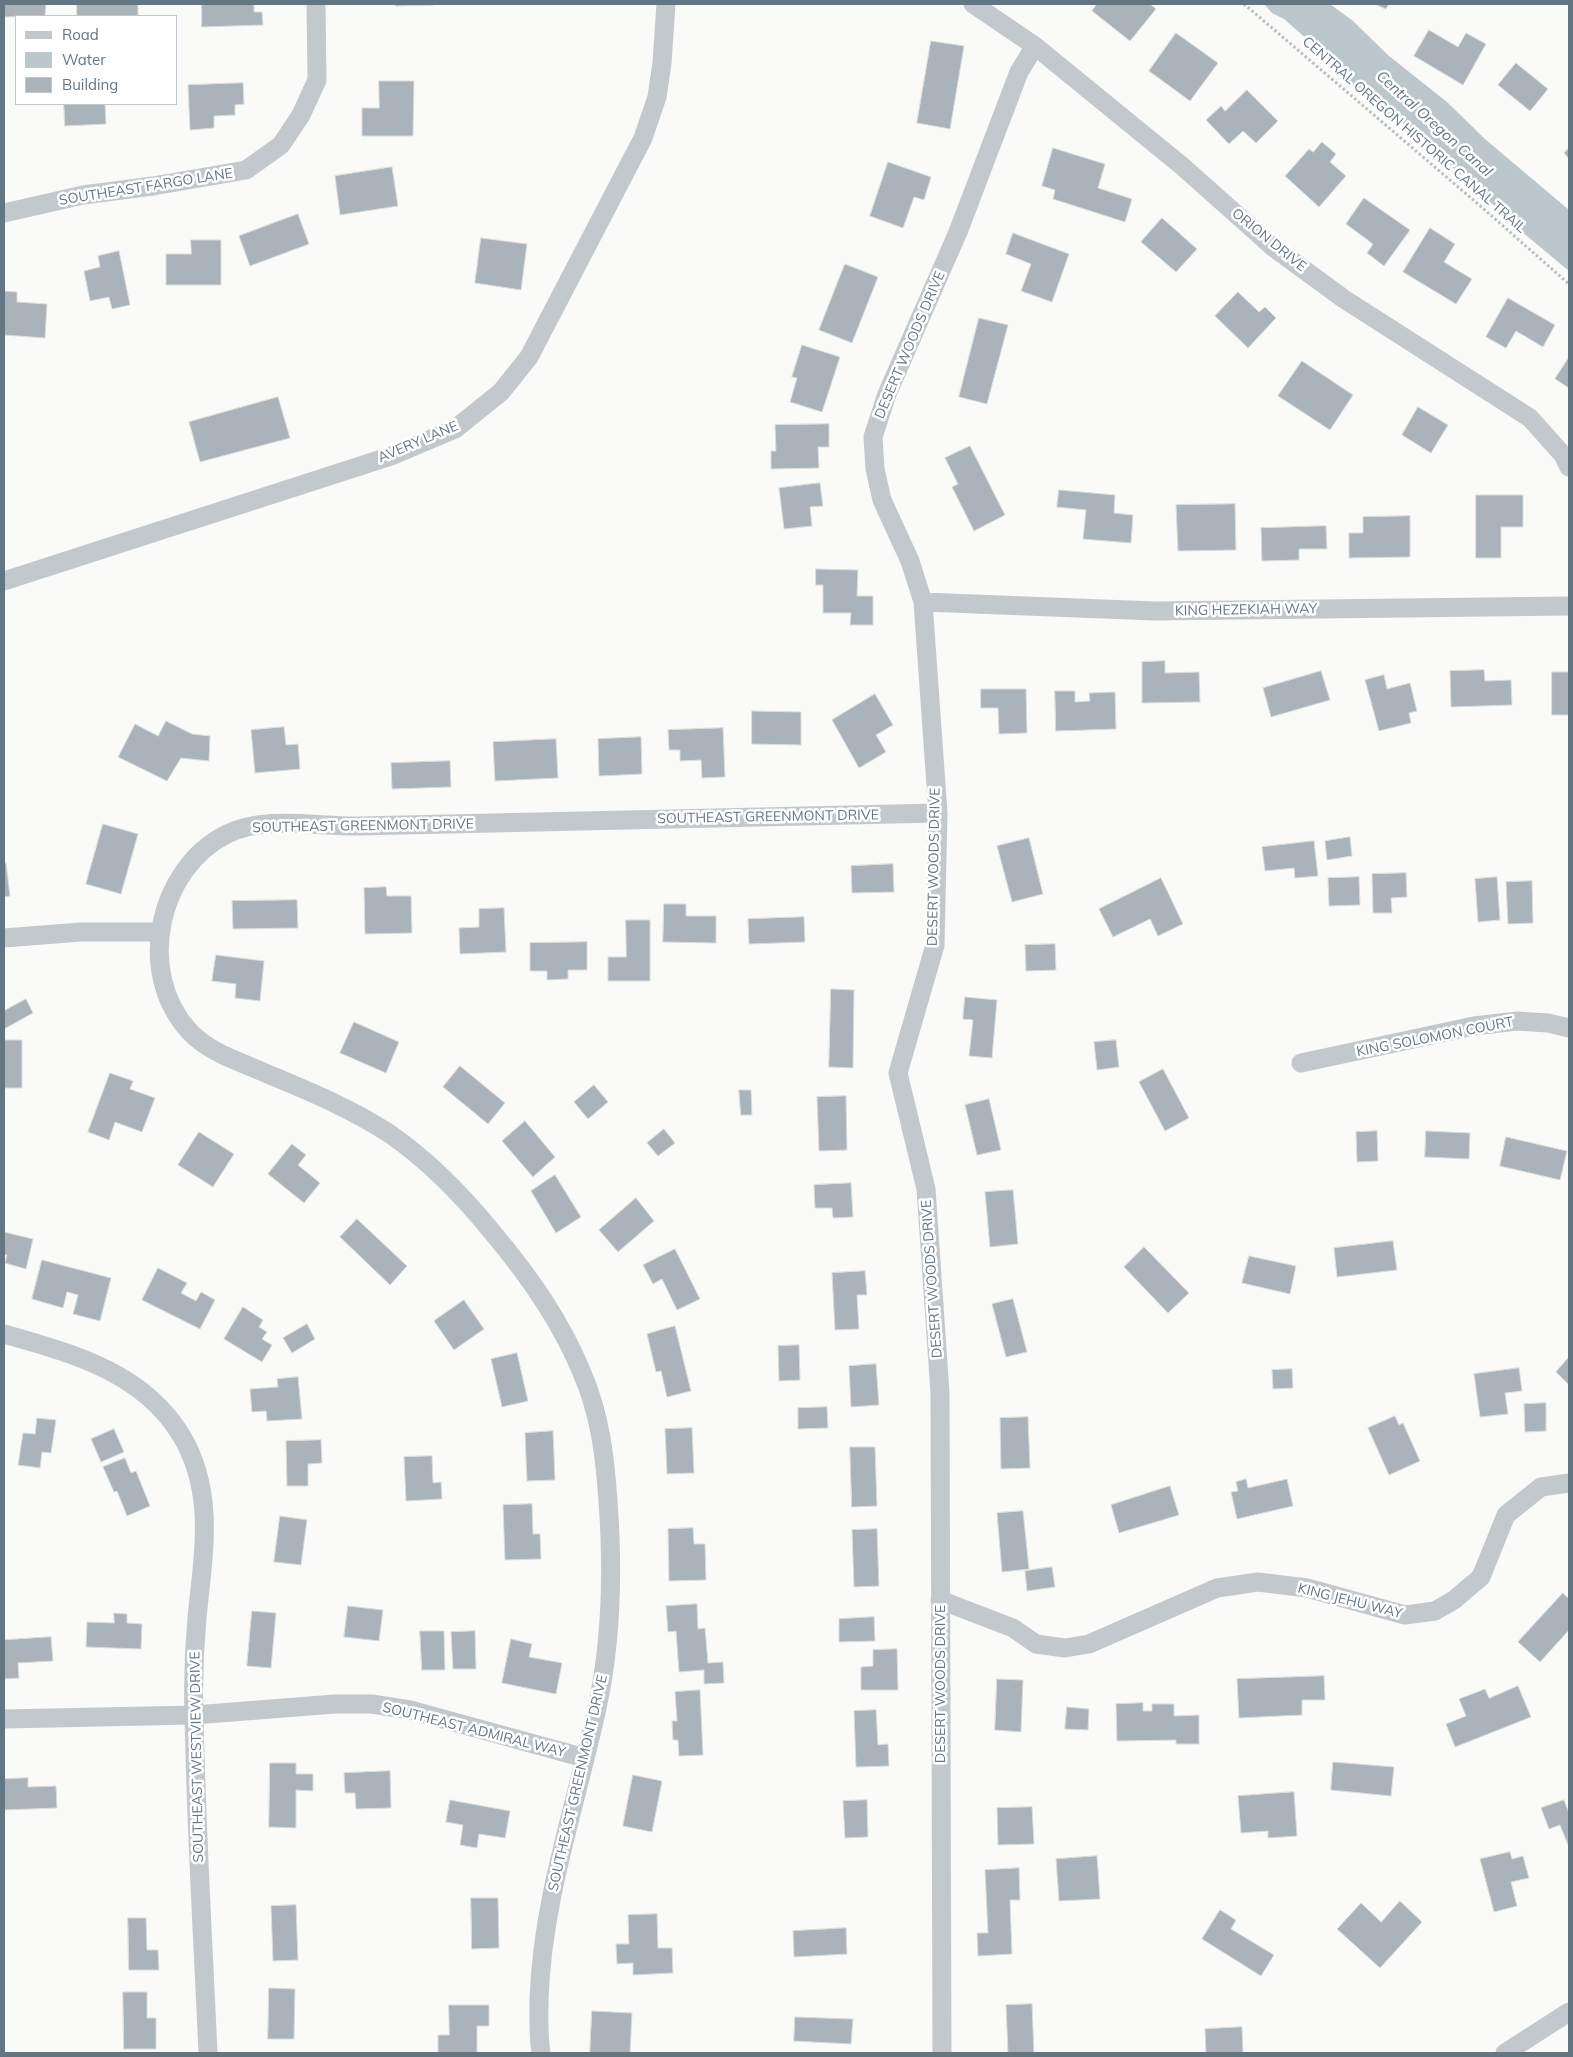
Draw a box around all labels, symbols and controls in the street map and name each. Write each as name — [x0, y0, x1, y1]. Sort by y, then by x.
legend — [15, 15, 178, 105]
text: Road — [62, 25, 99, 44]
street label: CENTRAL OREGON HISTORIC CANAL TRAIL — [1299, 33, 1529, 237]
text: Water — [62, 50, 106, 69]
water label: Central Oregon Canal — [1372, 67, 1496, 181]
text: Building — [62, 75, 118, 94]
street label: SOUTHEAST FARGO LANE — [58, 165, 234, 209]
street label: ORION DRIVE — [1228, 205, 1310, 275]
street label: DESERT WOODS DRIVE — [871, 269, 949, 421]
street label: AVERY LANE — [375, 418, 461, 466]
street label: KING HEZEKIAH WAY — [1175, 600, 1317, 620]
street label: DESERT WOODS DRIVE — [924, 788, 944, 946]
street label: SOUTHEAST GREENMONT DRIVE — [657, 807, 879, 827]
street label: SOUTHEAST GREENMONT DRIVE — [252, 816, 474, 836]
street label: KING SOLOMON COURT — [1355, 1014, 1515, 1060]
street label: DESERT WOODS DRIVE — [918, 1199, 946, 1359]
street label: KING JEHU WAY — [1296, 1580, 1404, 1622]
street label: DESERT WOODS DRIVE — [933, 1605, 949, 1763]
street label: SOUTHEAST WESTVIEW DRIVE — [187, 1651, 207, 1863]
street label: SOUTHEAST GREENMONT DRIVE — [545, 1673, 611, 1893]
street label: SOUTHEAST ADMIRAL WAY — [381, 1699, 567, 1761]

